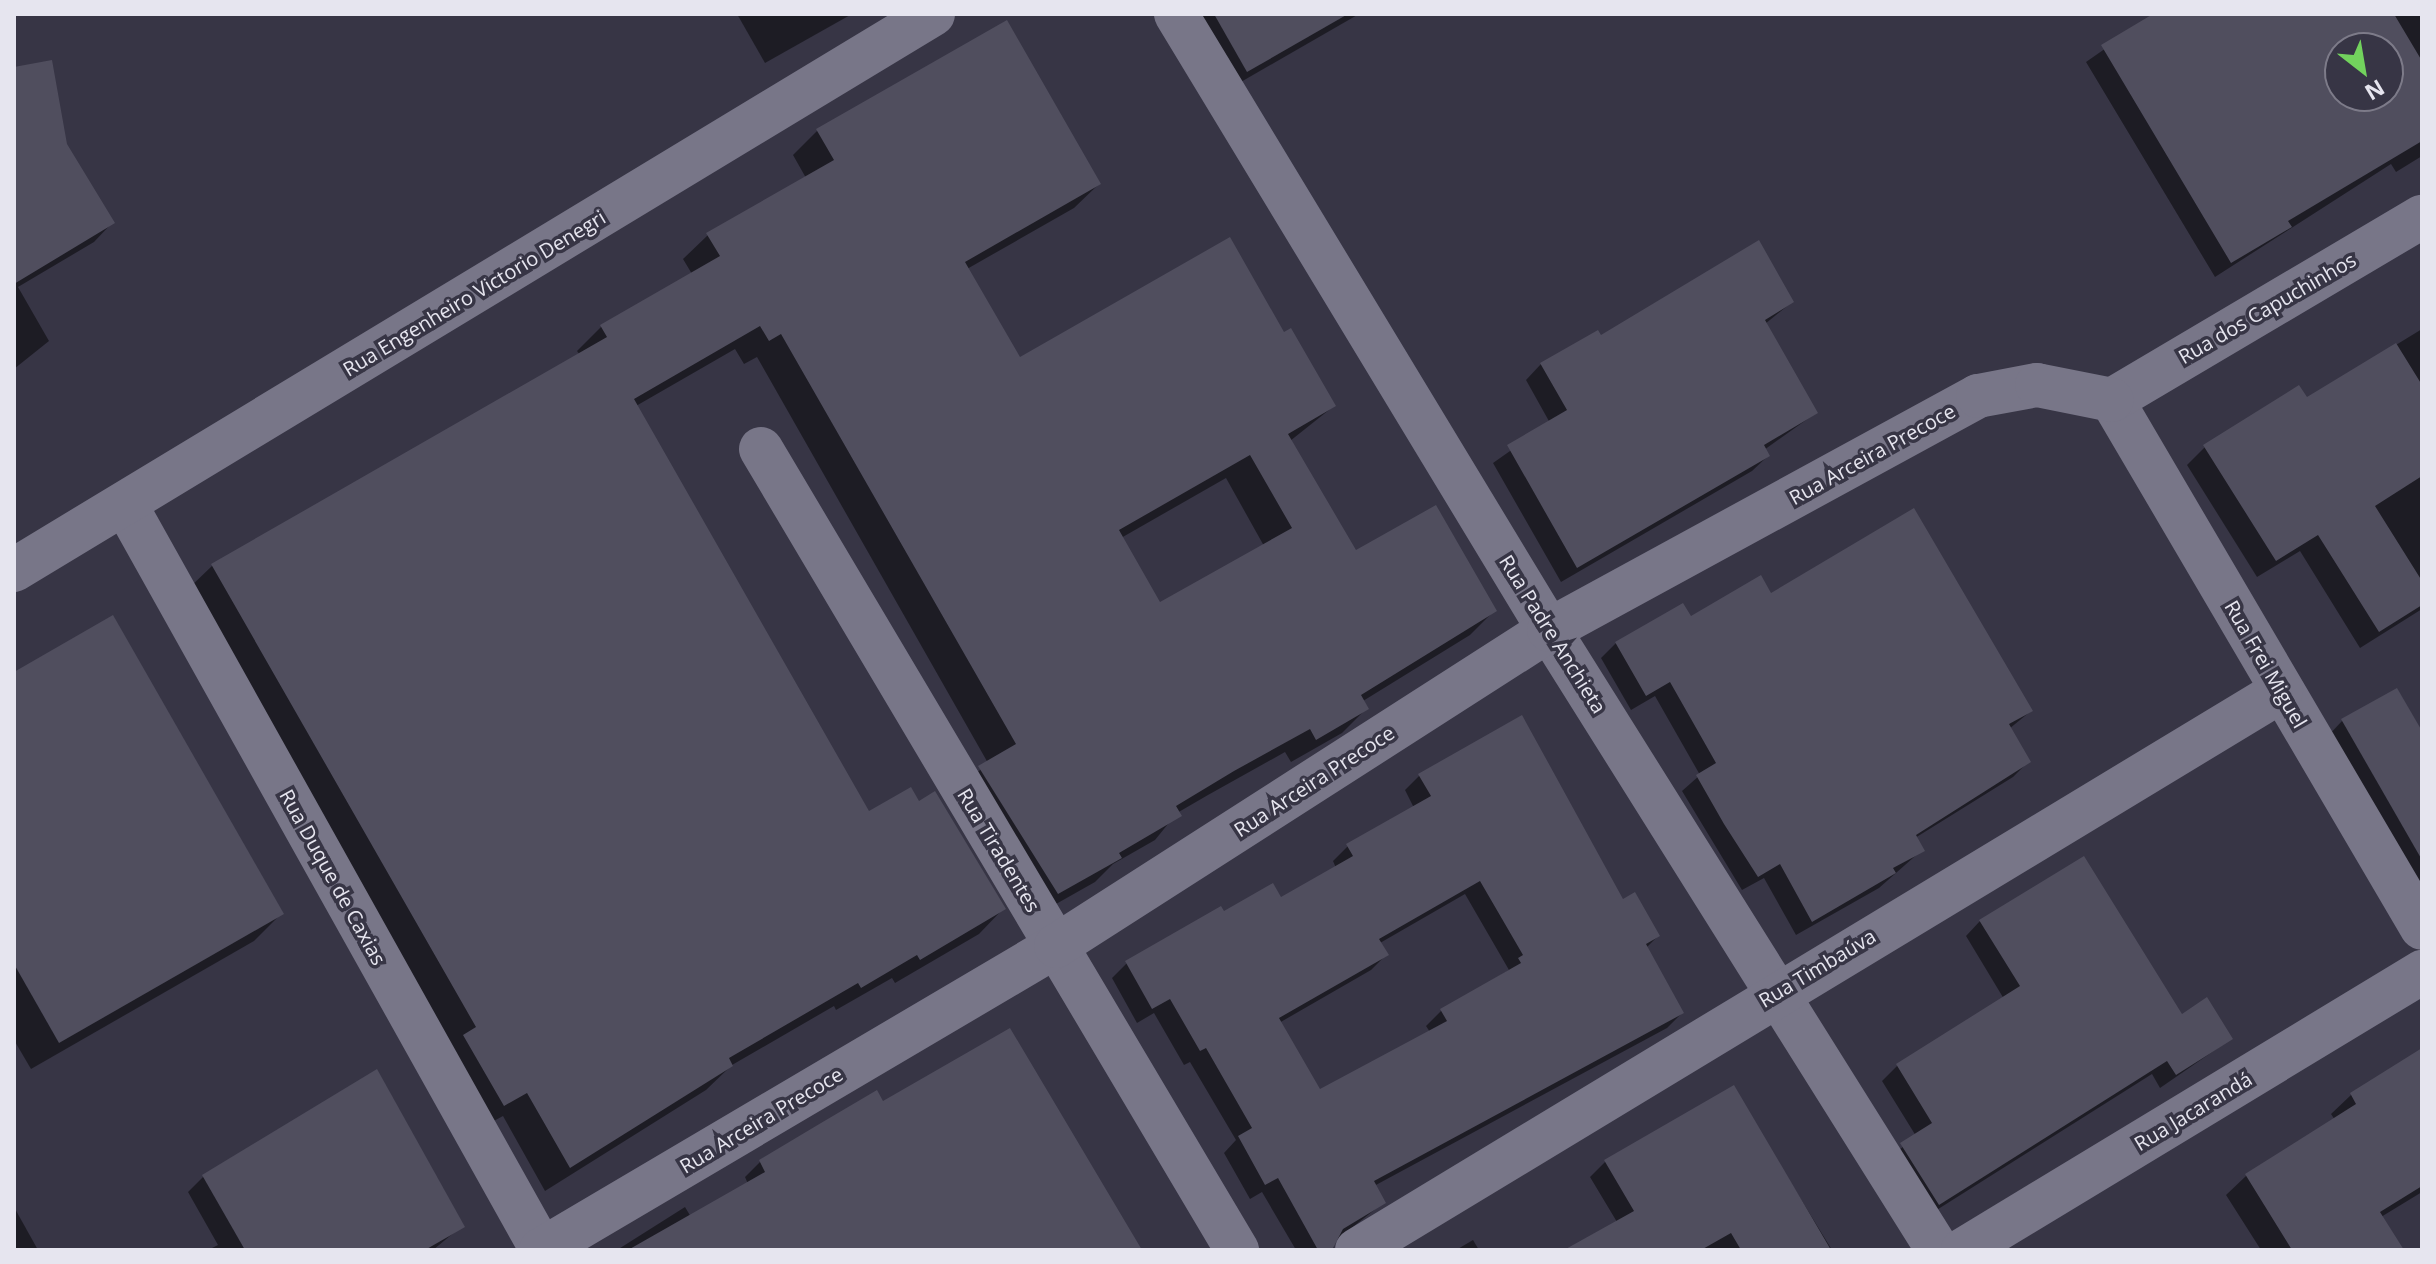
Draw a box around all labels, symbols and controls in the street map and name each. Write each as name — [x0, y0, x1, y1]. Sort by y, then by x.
north arrow — [2324, 32, 2404, 112]
text: N — [2360, 73, 2391, 108]
street label: Rua Engenheiro Victorio Denegri — [338, 205, 610, 381]
street label: Rua dos Capuchinhos — [2174, 247, 2360, 369]
street label: Rua Arceira Precoce — [1785, 398, 1959, 510]
street label: Rua Padre Anchieta — [1495, 550, 1611, 718]
street label: Rua Frei Miguel — [2220, 596, 2312, 732]
street label: Rua Arceira Precoce — [1229, 720, 1399, 842]
street label: Rua Tiradentes — [953, 784, 1045, 916]
street label: Rua Duque de Caxias — [275, 785, 391, 969]
street label: Rua Timbaúva — [1754, 924, 1880, 1012]
street label: Rua Arceira Precoce — [675, 1062, 847, 1178]
street label: Rua Jacarandá — [2130, 1066, 2256, 1156]

